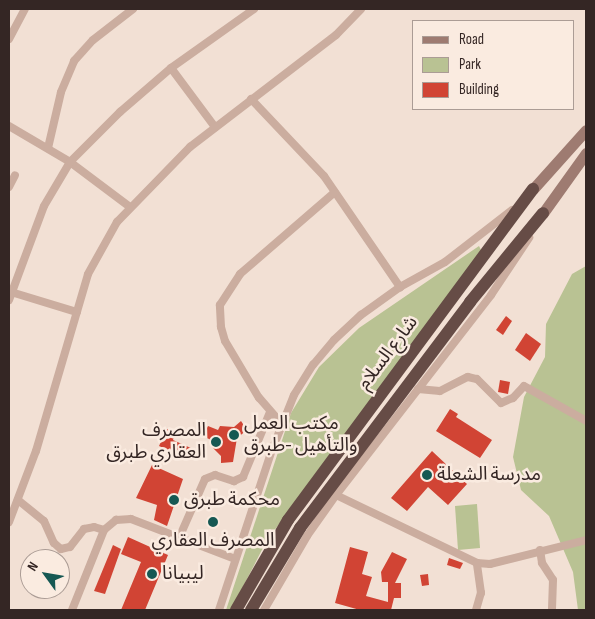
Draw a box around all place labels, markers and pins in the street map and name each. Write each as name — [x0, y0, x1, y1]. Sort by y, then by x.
place label: مكتب العمل والتأهيل -طبرق — [244, 413, 357, 457]
place label: المصرف العقاري طبرق — [106, 420, 206, 464]
marker: مكتب العمل والتأهيل -طبرق — [228, 429, 240, 441]
marker: المصرف العقاري طبرق — [210, 436, 222, 448]
place label: مدرسة الشعلة — [437, 464, 541, 486]
marker: مدرسة الشعلة — [421, 469, 433, 481]
place label: محكمة طبرق — [184, 489, 280, 511]
marker: محكمة طبرق — [168, 494, 180, 506]
marker: المصرف العقاري — [207, 516, 219, 528]
place label: المصرف العقاري — [152, 530, 274, 552]
place label: ليبيانا — [162, 563, 204, 585]
marker: ليبيانا — [146, 568, 158, 580]

